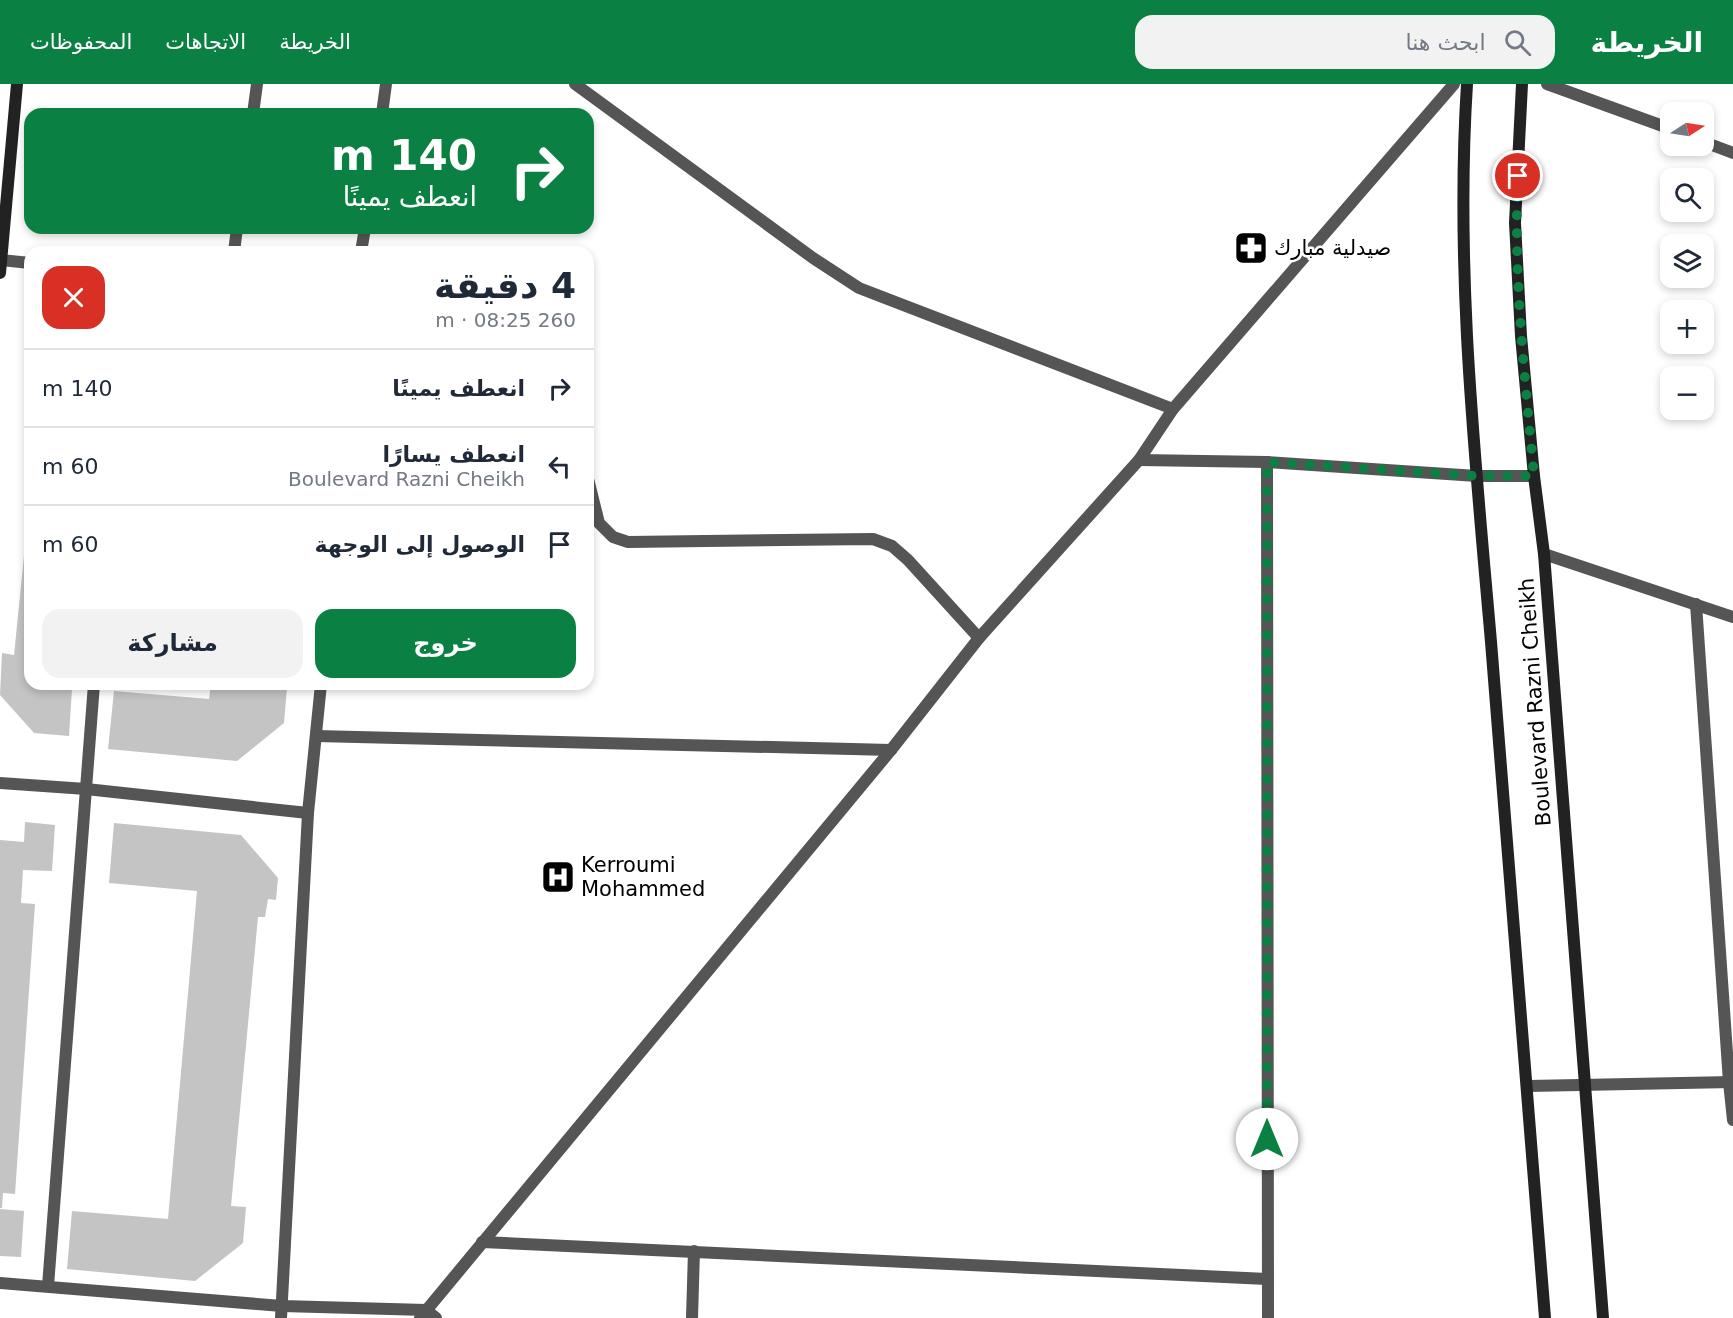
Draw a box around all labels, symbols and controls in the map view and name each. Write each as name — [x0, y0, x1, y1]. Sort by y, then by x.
search box — [1135, 15, 1555, 69]
icon: search — [1501, 26, 1534, 59]
text: الخريطة — [1591, 26, 1703, 59]
text: المحفوظات — [30, 30, 132, 54]
text: الاتجاهات — [165, 30, 246, 54]
text: الخريطة — [279, 30, 351, 54]
text: ابحث هنا — [1406, 30, 1486, 55]
north arrow — [1660, 102, 1714, 156]
map controls — [1660, 102, 1714, 420]
text: 140 m — [331, 131, 477, 180]
icon: right — [498, 132, 576, 210]
pin — [1492, 150, 1543, 201]
icon: arrive — [1501, 159, 1534, 192]
button: search — [1660, 168, 1714, 222]
text: انعطف يمينًا — [343, 181, 477, 212]
pharmacy icon: صيدلية مبارك — [1233, 230, 1269, 266]
button: layers — [1660, 234, 1714, 288]
place label: صيدلية مبارك — [1274, 236, 1391, 260]
text: 4 دقيقة — [434, 265, 576, 306]
button: close — [42, 266, 105, 329]
button: + — [1660, 300, 1714, 354]
text: 260 m · 08:25 — [435, 308, 576, 332]
button: − — [1660, 366, 1714, 420]
icon: right — [543, 372, 576, 405]
text: 140 m — [42, 376, 112, 401]
text: انعطف يمينًا — [392, 376, 525, 401]
text: انعطف يسارًا — [382, 442, 525, 467]
icon: left — [543, 450, 576, 483]
text: 60 m — [42, 454, 98, 479]
text: Boulevard Razni Cheikh — [288, 467, 525, 491]
icon: arrive — [543, 528, 576, 561]
text: 60 m — [42, 532, 98, 557]
text: الوصول إلى الوجهة — [315, 532, 525, 557]
street label: Boulevard Razni Cheikh — [1514, 577, 1556, 827]
button: مشاركة — [42, 609, 303, 678]
button: خروج — [315, 609, 576, 678]
place label: Kerroumi Mohammed — [581, 853, 705, 901]
hospital icon: Kerroumi Mohammed — [540, 859, 576, 895]
position arrow — [1235, 1107, 1299, 1171]

